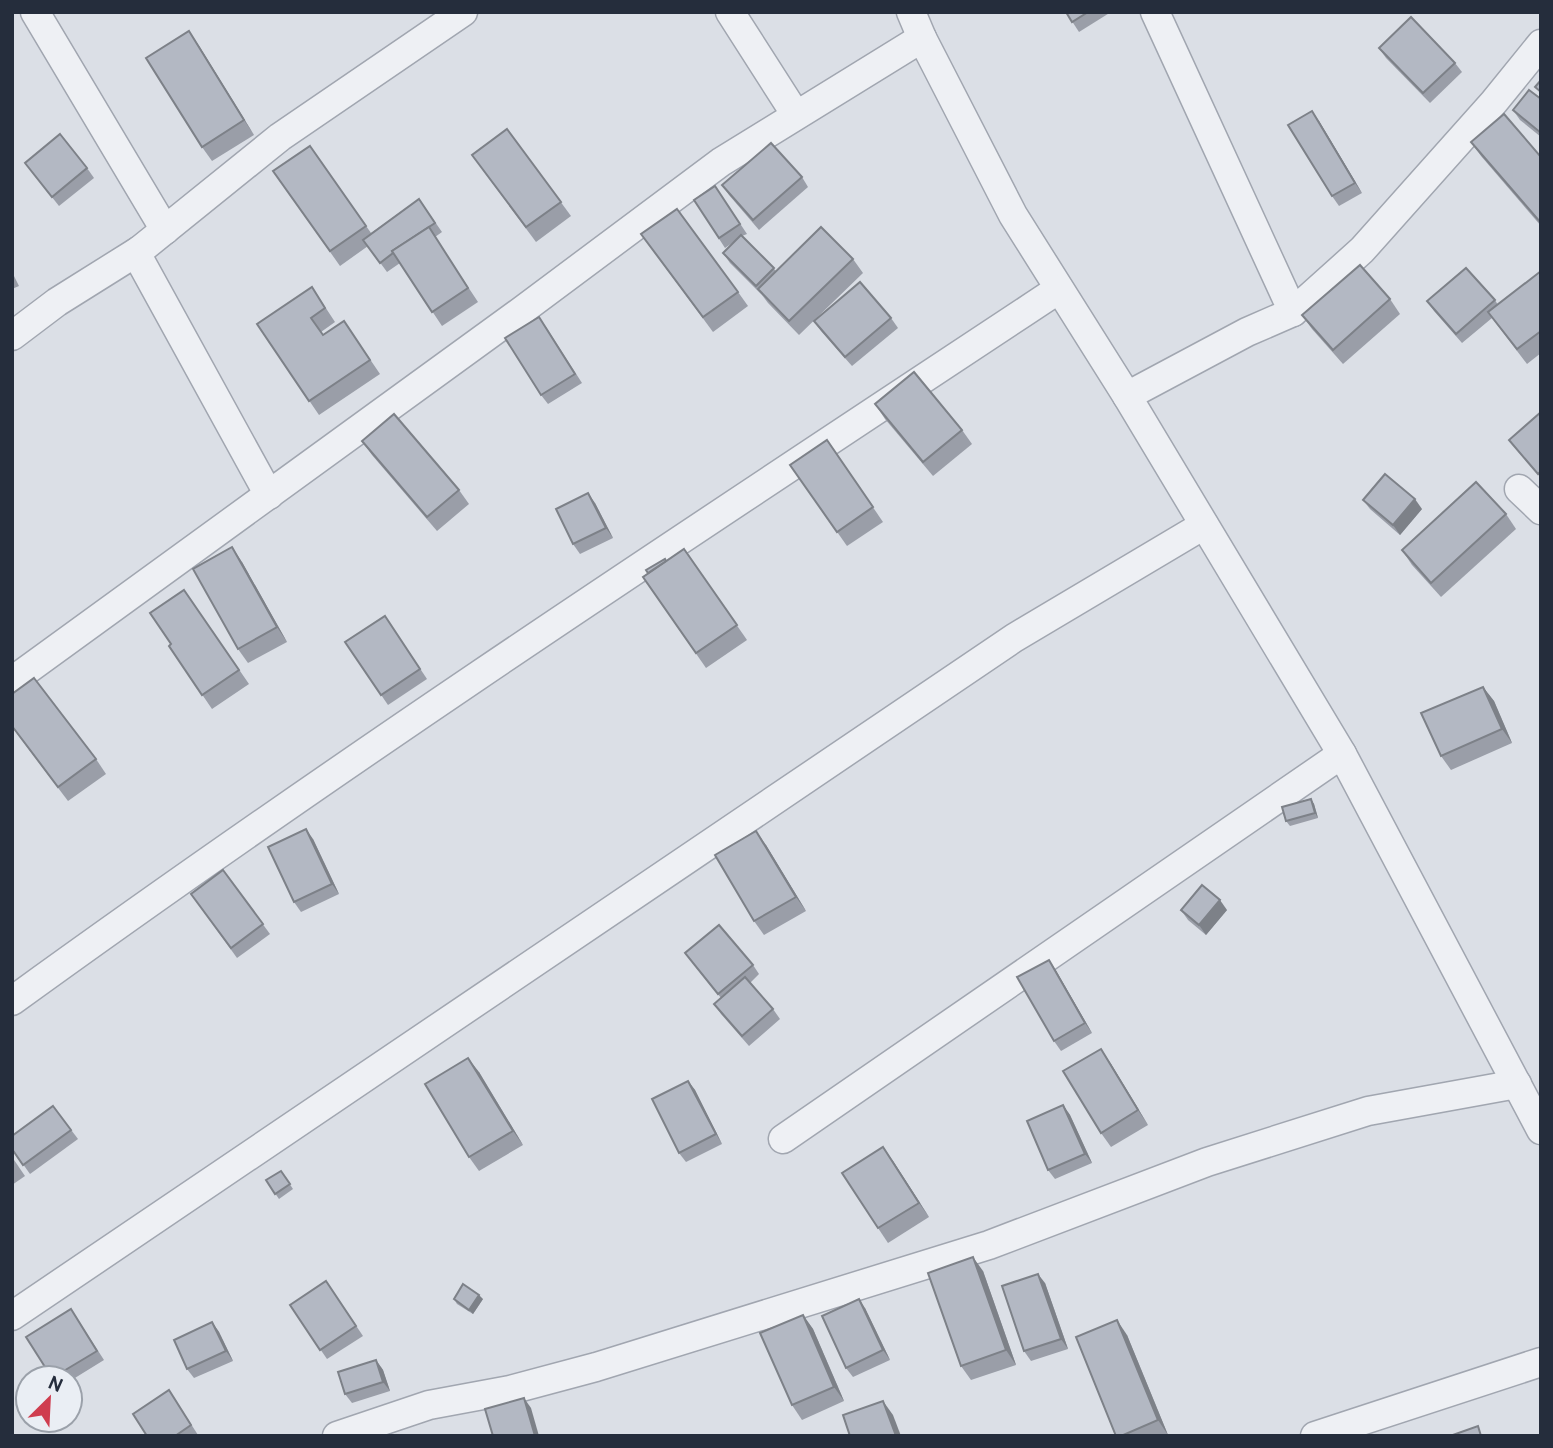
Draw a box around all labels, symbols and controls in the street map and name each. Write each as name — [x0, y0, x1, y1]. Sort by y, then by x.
north arrow — [14, 1364, 84, 1434]
text: N — [44, 1372, 66, 1399]

